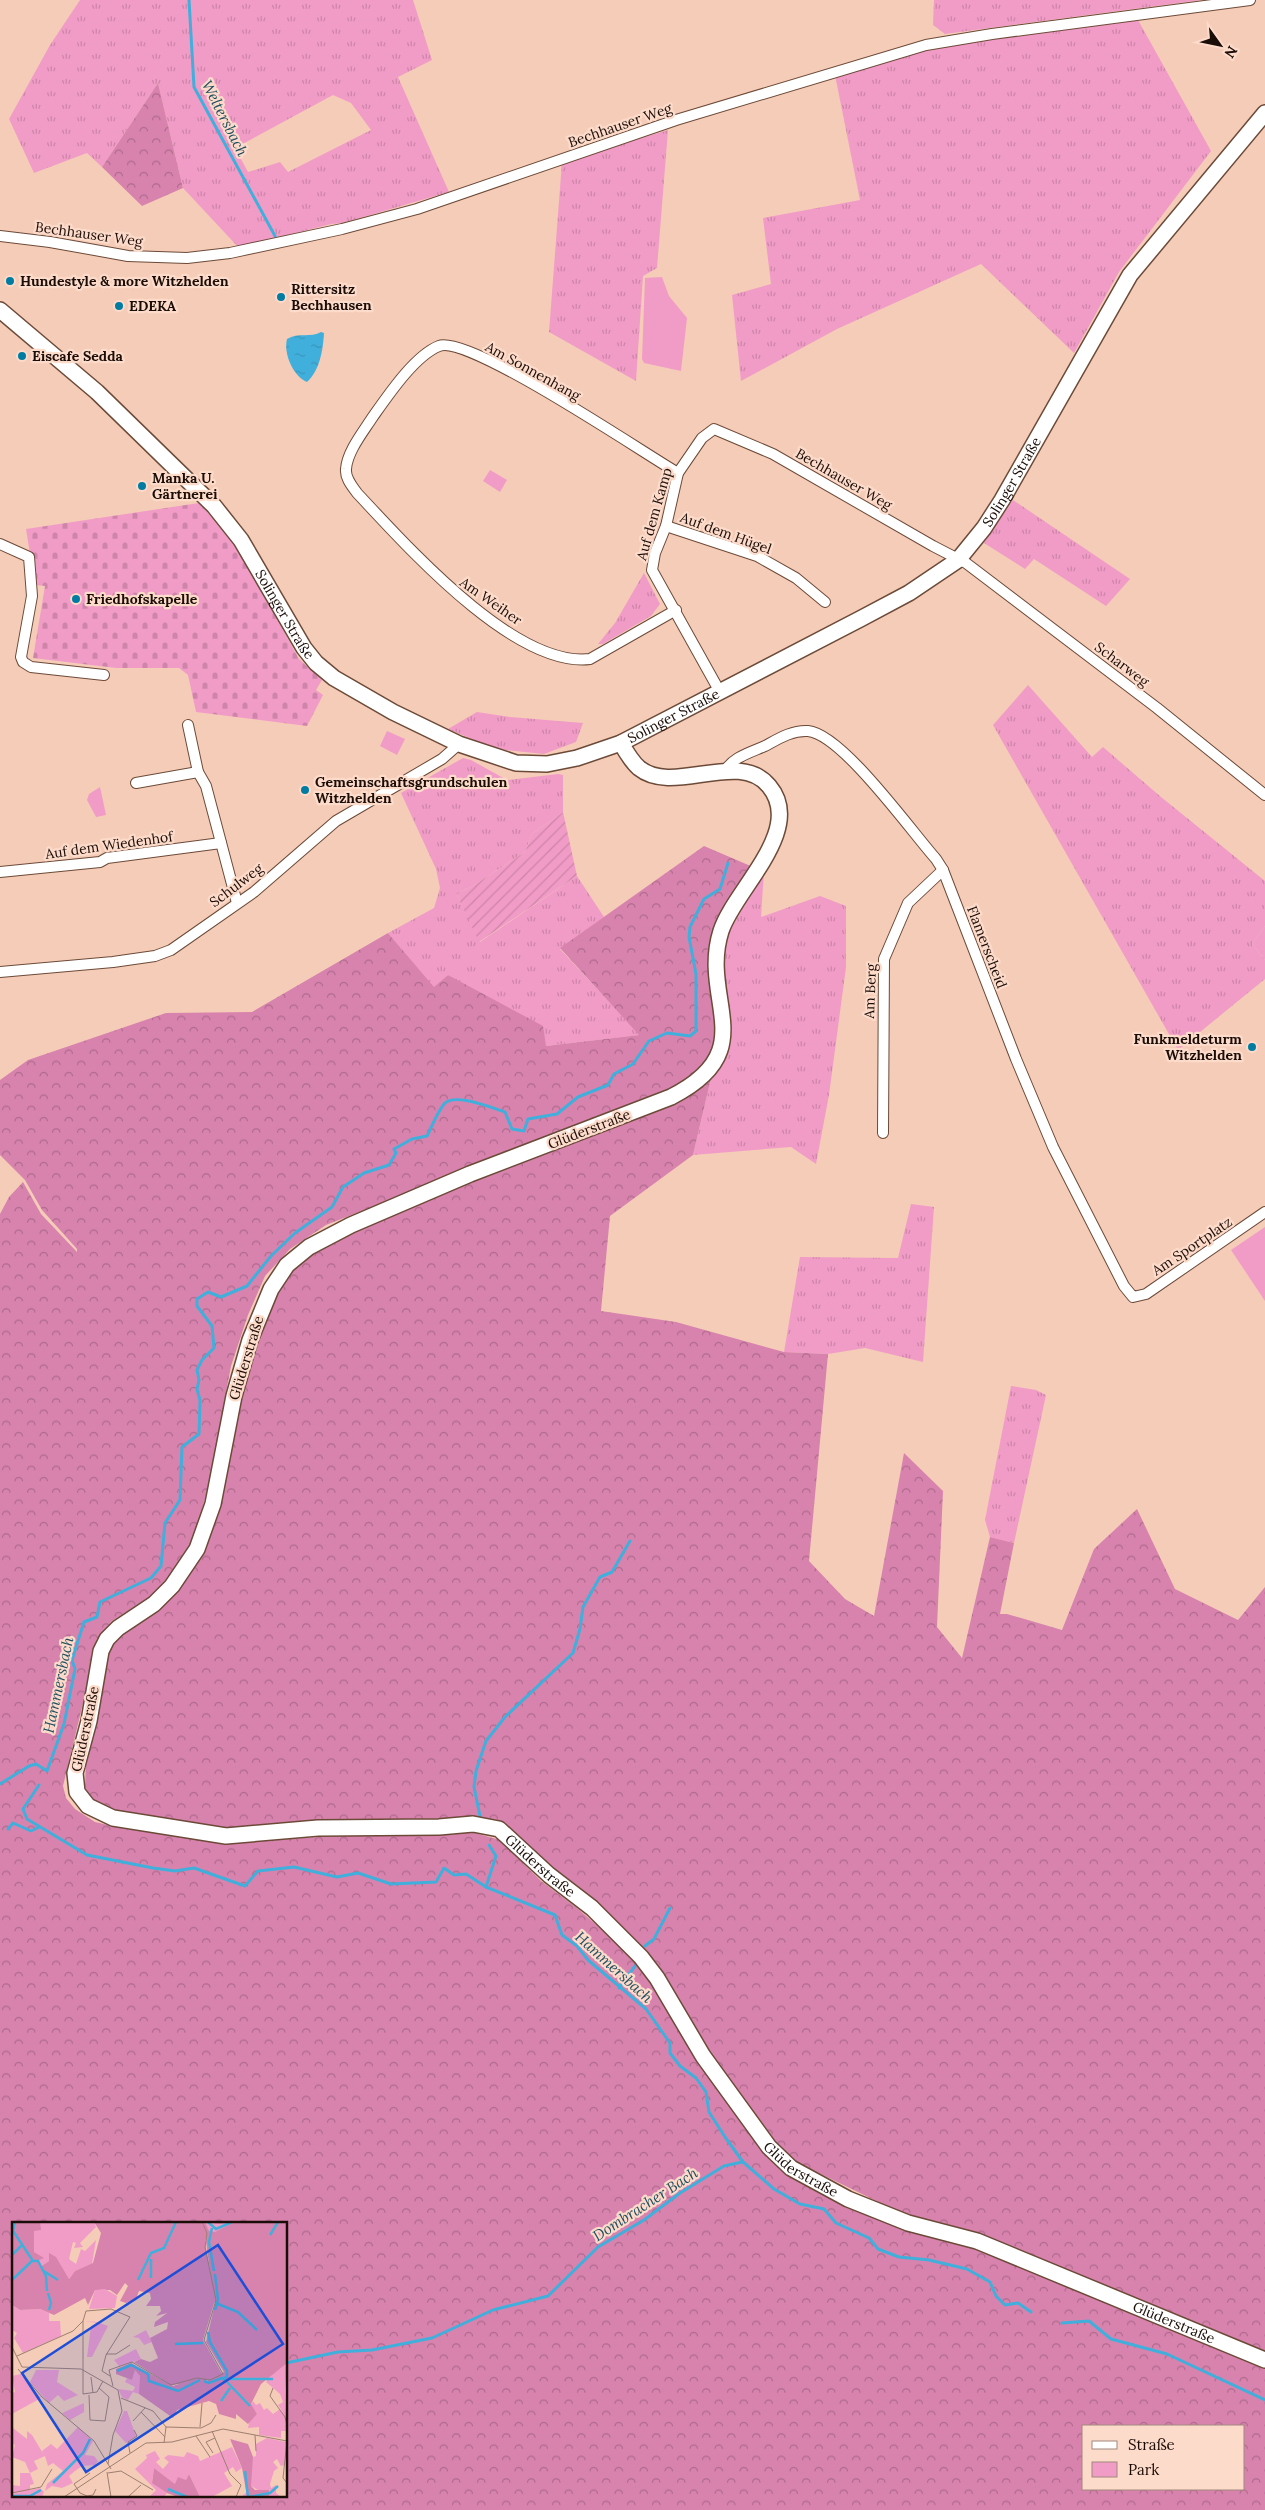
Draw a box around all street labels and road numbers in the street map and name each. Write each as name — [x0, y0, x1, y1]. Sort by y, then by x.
street label: Bechhauser Weg — [566, 99, 674, 151]
street label: Bechhauser Weg — [34, 218, 144, 250]
street label: Am Sonnenhang — [481, 337, 584, 405]
street label: Solinger Straße — [978, 433, 1045, 530]
street label: Bechhauser Weg — [793, 444, 896, 514]
street label: Auf dem Kamp — [632, 466, 676, 563]
street label: Auf dem Hügel — [677, 508, 774, 558]
street label: Solinger Straße — [251, 566, 319, 663]
street label: Am Weiher — [456, 572, 526, 629]
street label: Scharweg — [1091, 638, 1153, 690]
street label: Solinger Straße — [624, 684, 723, 747]
street label: Auf dem Wiedenhof — [43, 827, 175, 863]
street label: Schulweg — [206, 859, 266, 911]
street label: Flamerscheid — [963, 903, 1011, 991]
street label: Am Berg — [860, 963, 880, 1020]
street label: Glüderstraße — [545, 1105, 633, 1153]
street label: Am Sportplatz — [1148, 1213, 1236, 1280]
street label: Glüderstraße — [225, 1313, 267, 1402]
street label: Glüderstraße — [67, 1684, 103, 1773]
street label: Glüderstraße — [501, 1830, 579, 1901]
street label: Glüderstraße — [760, 2138, 842, 2201]
street label: Glüderstraße — [1130, 2297, 1218, 2347]

